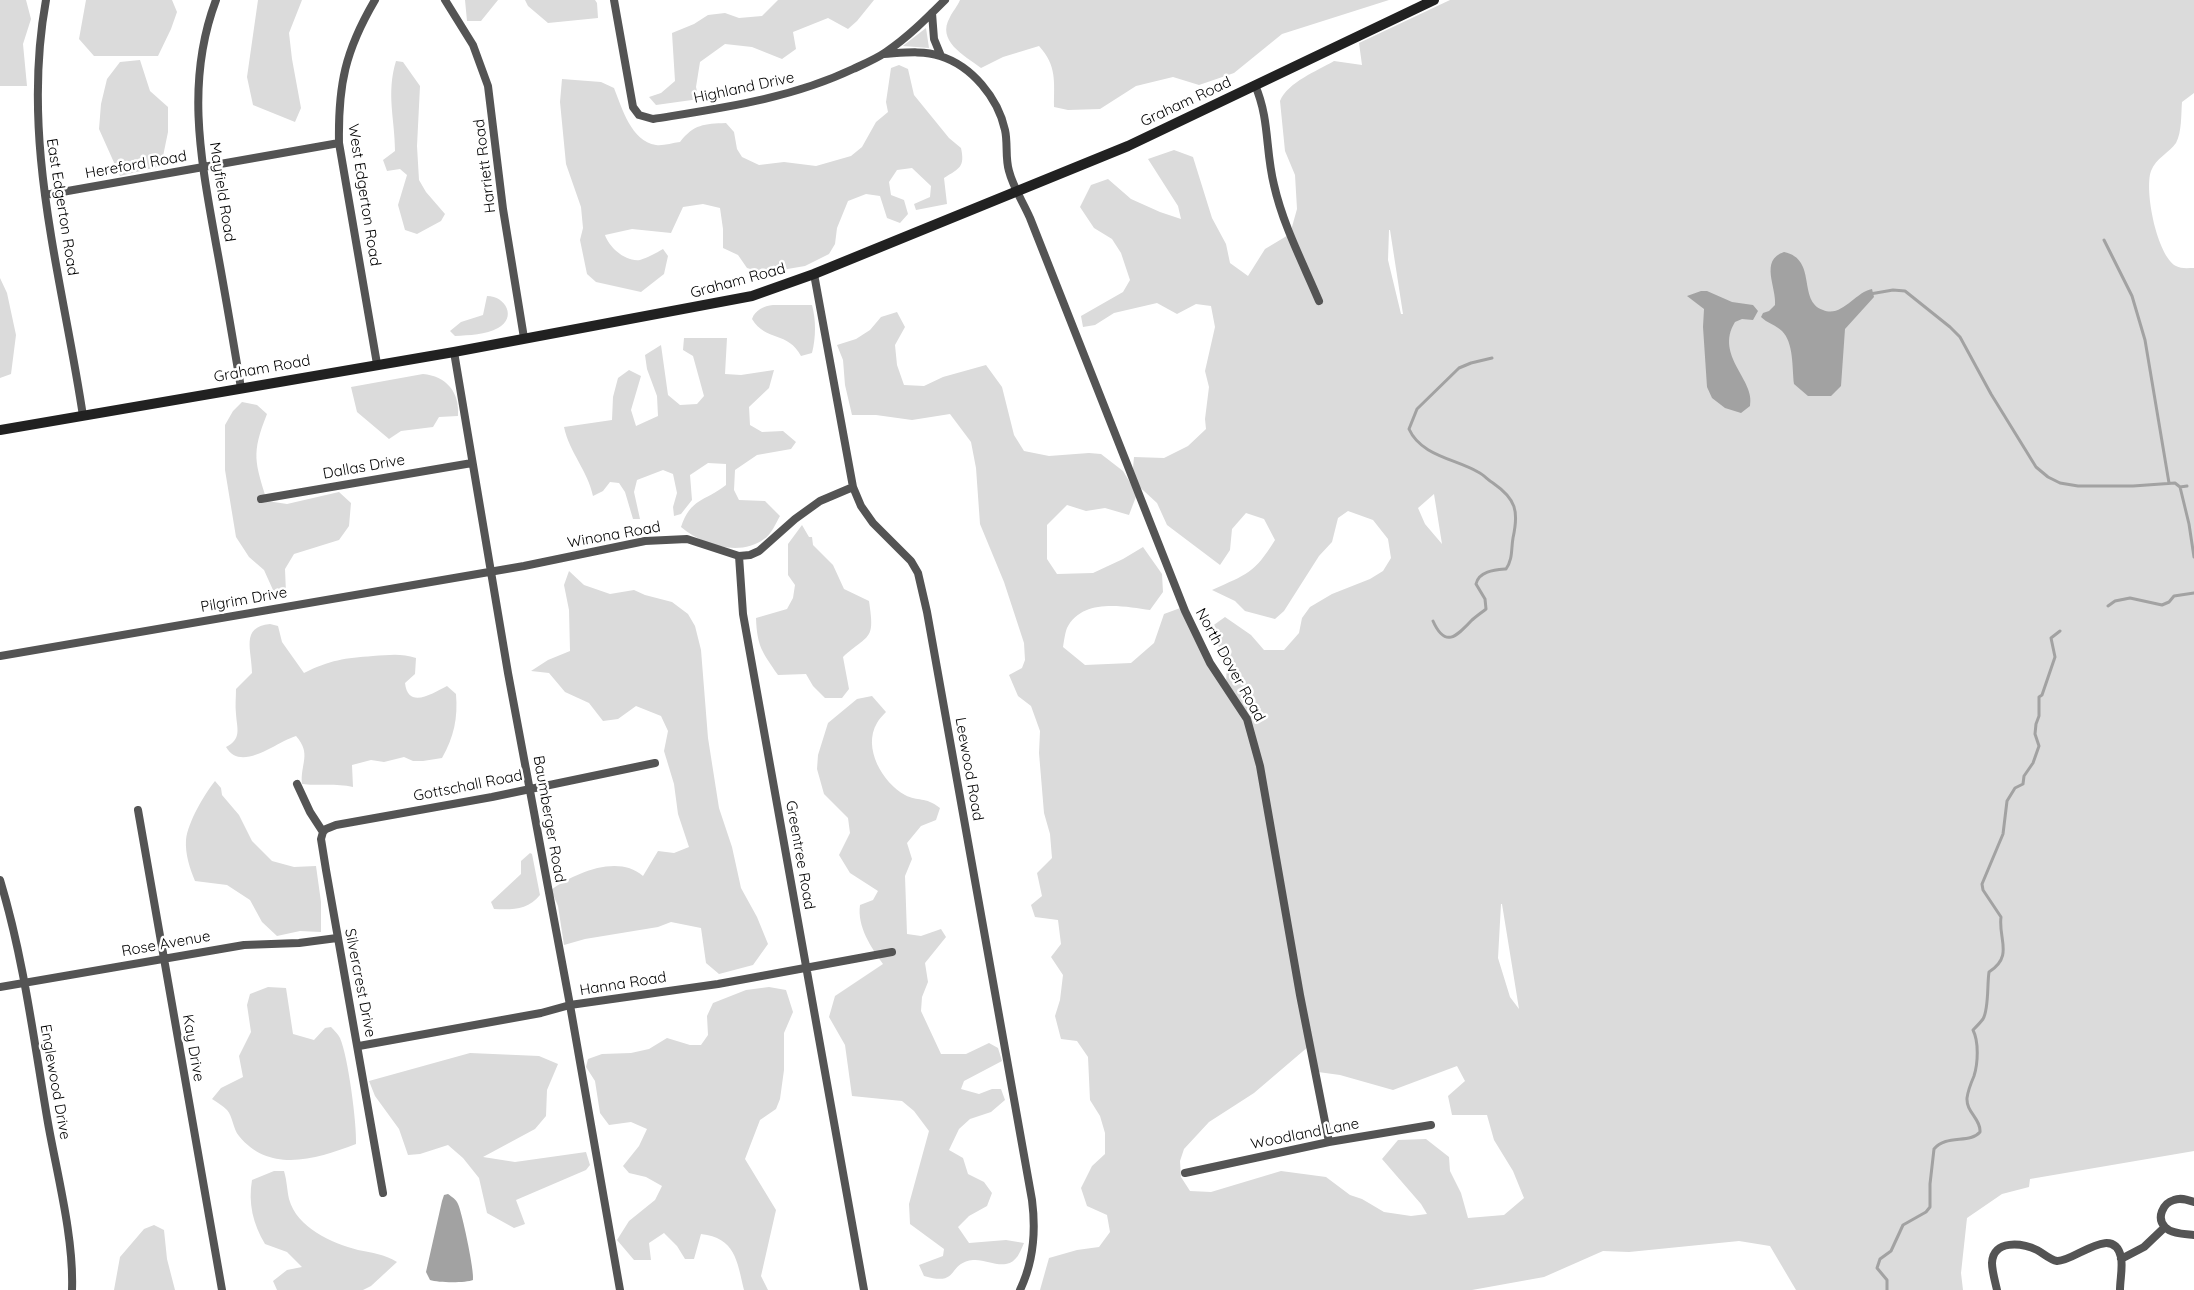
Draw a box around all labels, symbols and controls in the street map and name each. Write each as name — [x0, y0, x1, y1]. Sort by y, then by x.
street label: Highland Drive — [692, 69, 796, 107]
street label: Graham Road — [1138, 73, 1234, 131]
street label: Harriett Road — [470, 118, 500, 214]
street label: West Edgerton Road — [344, 123, 384, 267]
street label: East Edgerton Road — [42, 137, 82, 277]
street label: Mayfield Road — [205, 141, 239, 243]
street label: Hereford Road — [84, 147, 188, 183]
street label: Graham Road — [688, 260, 788, 302]
street label: Graham Road — [212, 352, 312, 386]
street label: Dallas Drive — [322, 451, 406, 483]
street label: Winona Road — [566, 518, 662, 552]
street label: Pilgrim Drive — [199, 584, 289, 616]
street label: North Dover Road — [1191, 605, 1269, 725]
street label: Leewood Road — [951, 716, 987, 822]
street label: Baumberger Road — [529, 754, 569, 884]
street label: Gottschall Road — [412, 767, 524, 805]
street label: Greentree Road — [782, 799, 818, 911]
street label: Rose Avenue — [120, 927, 212, 961]
street label: Silvercrest Drive — [341, 927, 379, 1039]
street label: Hanna Road — [578, 968, 668, 1000]
street label: Kay Drive — [178, 1013, 208, 1083]
street label: Englewood Drive — [36, 1023, 74, 1141]
street label: Woodland Lane — [1249, 1115, 1361, 1153]

